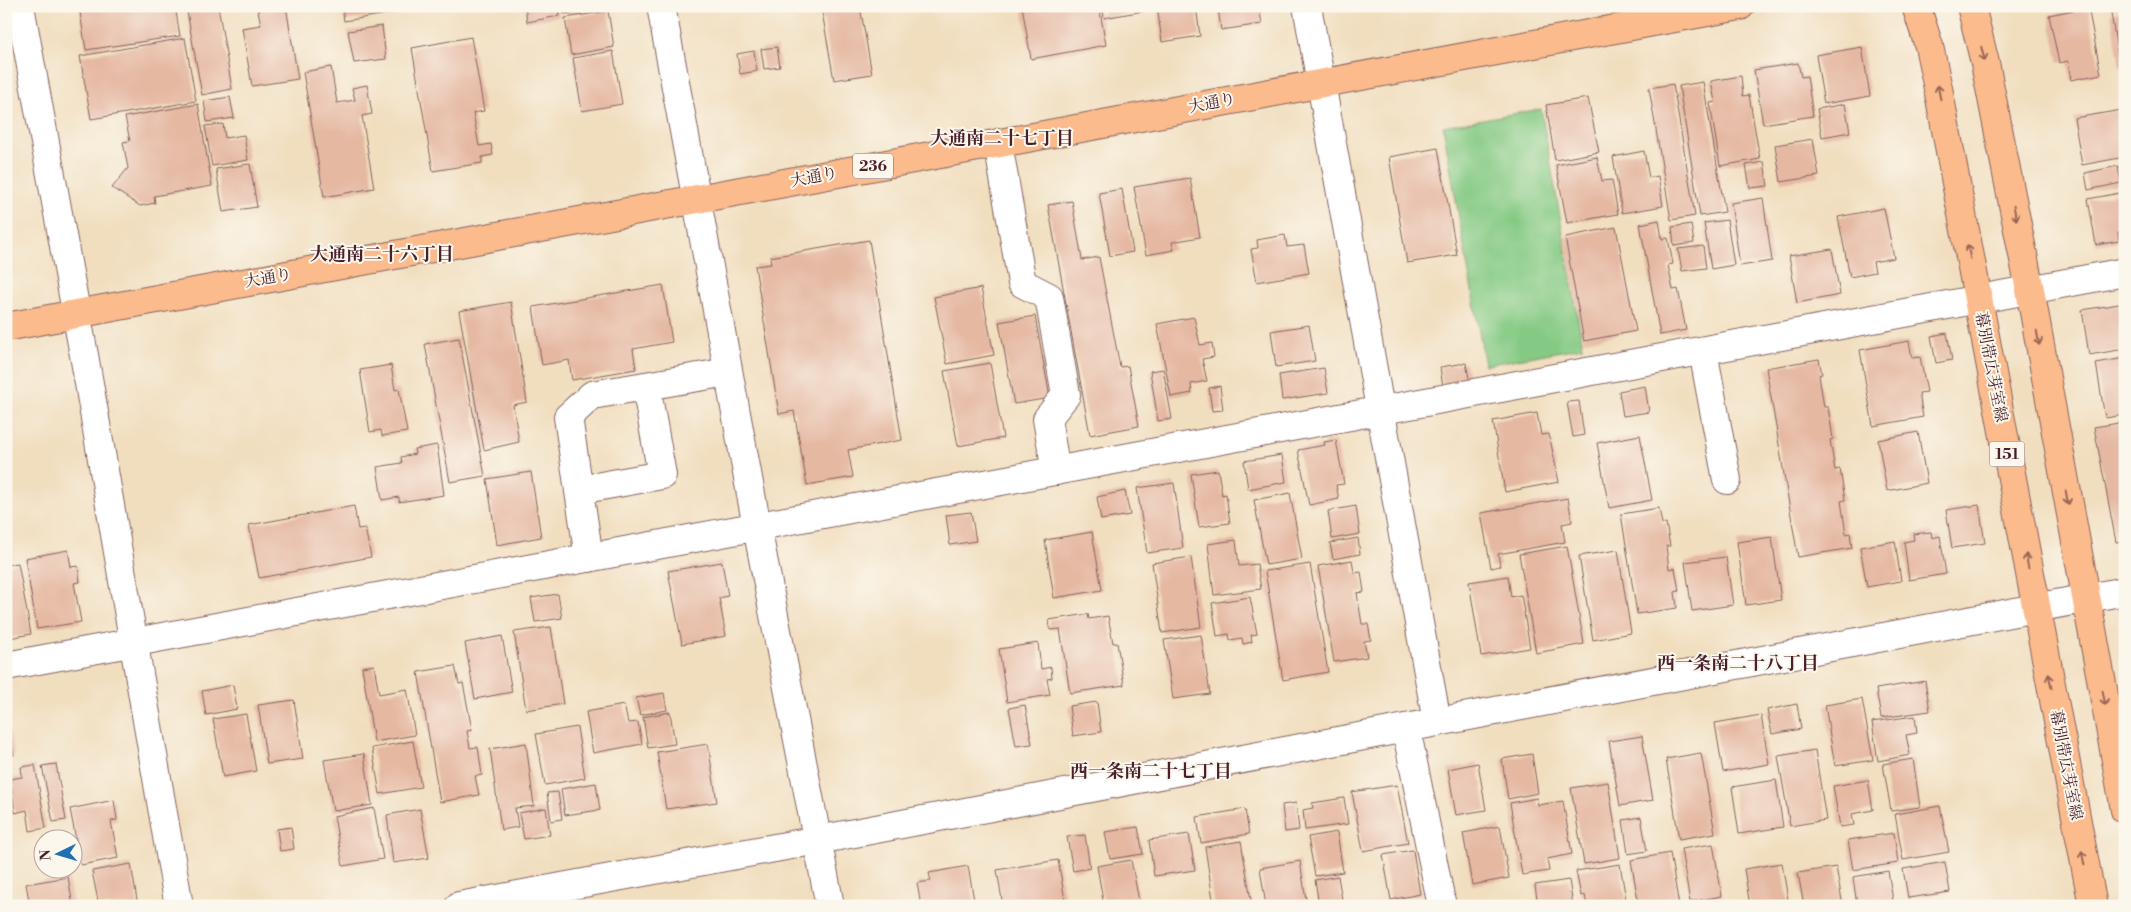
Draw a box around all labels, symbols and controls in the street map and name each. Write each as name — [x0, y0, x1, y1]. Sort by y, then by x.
one-way arrow — [1979, 45, 1988, 61]
one-way arrow — [1934, 85, 1943, 101]
street label: 大通り — [1187, 89, 1237, 117]
district label: 大通南二十七丁目 — [930, 127, 1074, 150]
road number: 236 — [853, 154, 893, 178]
street label: 大通り — [789, 163, 839, 191]
one-way arrow — [2010, 205, 2020, 221]
district label: 大通南二十六丁目 — [310, 243, 454, 266]
one-way arrow — [1964, 244, 1974, 260]
street label: 大通り — [243, 264, 293, 292]
street label: 幕別帯広芽室線 — [1970, 310, 2012, 424]
one-way arrow — [2034, 330, 2044, 346]
road number: 151 — [1990, 442, 2024, 466]
one-way arrow — [2063, 490, 2073, 506]
one-way arrow — [2021, 553, 2031, 569]
district label: 西一条南二十八丁目 — [1657, 652, 1819, 675]
one-way arrow — [2044, 673, 2054, 689]
one-way arrow — [2099, 690, 2109, 706]
street label: 幕別帯広芽室線 — [2045, 708, 2087, 822]
district label: 西一条南二十七丁目 — [1070, 760, 1232, 783]
north arrow — [32, 830, 82, 880]
text: N — [37, 849, 55, 861]
one-way arrow — [2078, 850, 2088, 866]

